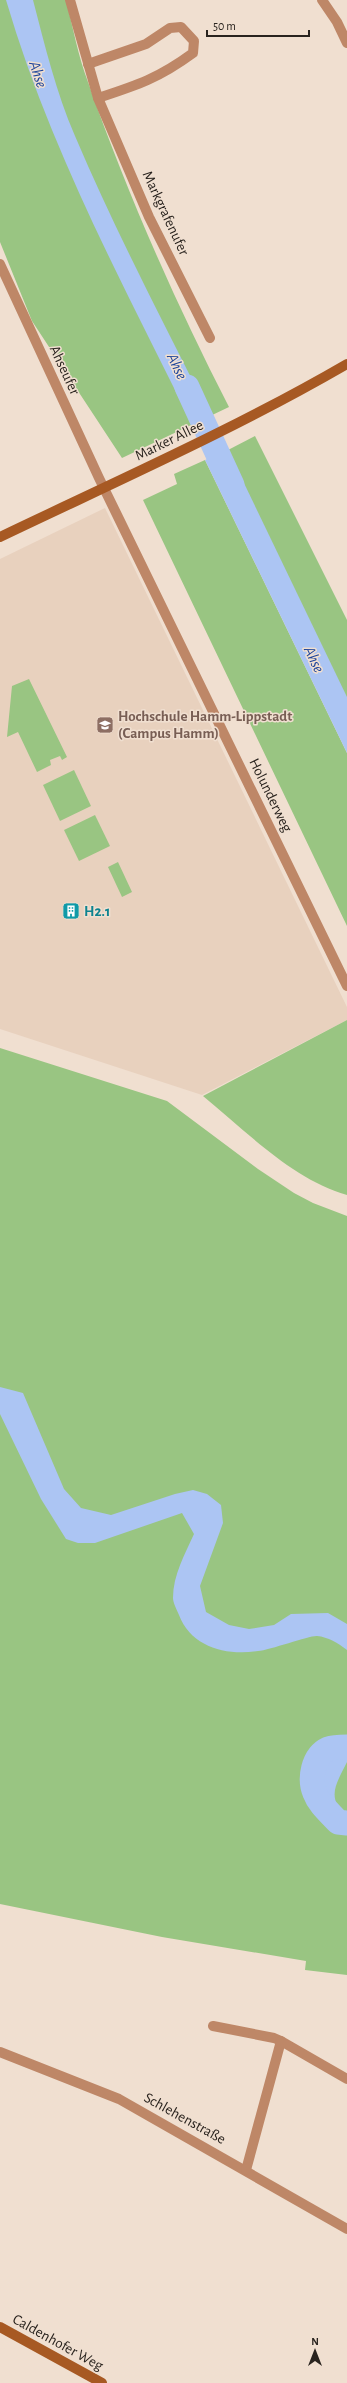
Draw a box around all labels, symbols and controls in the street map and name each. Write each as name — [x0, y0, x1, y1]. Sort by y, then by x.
scale bar — [207, 12, 309, 38]
text: 50 m — [213, 20, 236, 32]
water label: Ahse — [26, 58, 50, 90]
street label: Markgrafenufer — [139, 169, 192, 258]
street label: Ahseufer — [47, 343, 82, 397]
water label: Ahse — [164, 350, 190, 382]
street label: Marker Allee — [133, 417, 206, 463]
water label: Ahse — [301, 643, 327, 675]
place label: Hochschule Hamm-Lippstadt (Campus Hamm) — [118, 709, 292, 741]
school or university icon: Hochschule Hamm-Lippstadt (Campus Hamm) — [95, 715, 115, 735]
street label: Holunderweg — [246, 756, 295, 835]
building icon: H2.1 — [61, 901, 81, 921]
place label: H2.1 — [84, 904, 110, 919]
street label: Schlehenstraße — [141, 2090, 228, 2147]
street label: Caldenhofer Weg — [10, 2311, 106, 2374]
north arrow — [295, 2331, 335, 2371]
text: N — [311, 2336, 319, 2347]

